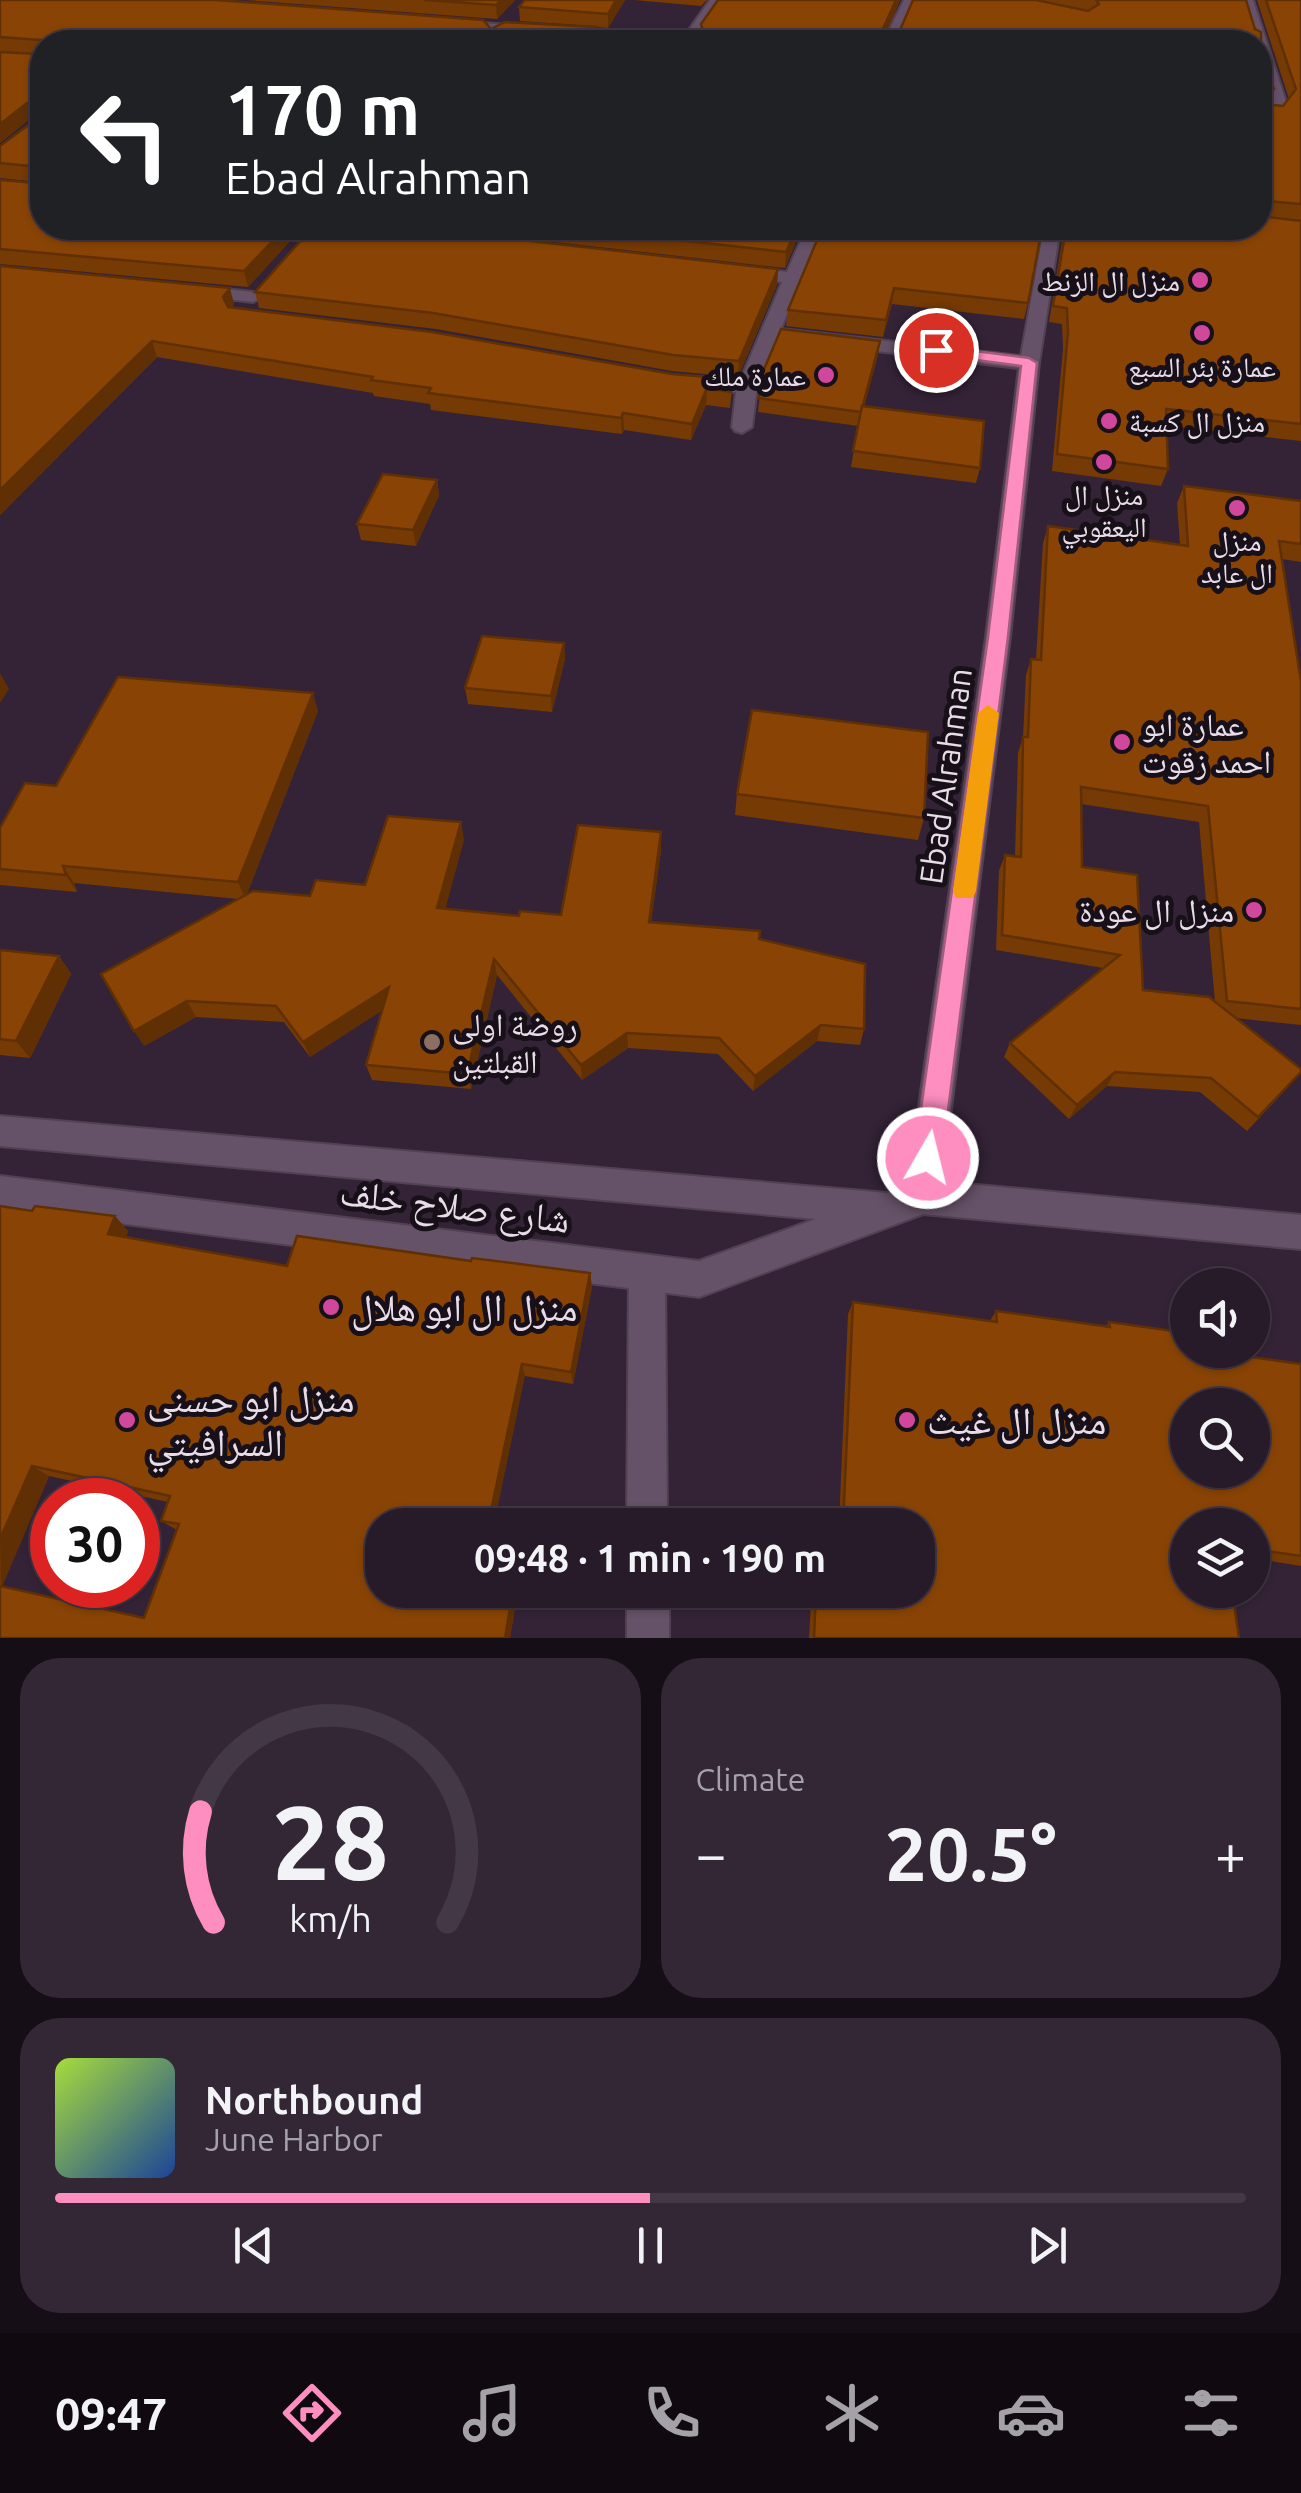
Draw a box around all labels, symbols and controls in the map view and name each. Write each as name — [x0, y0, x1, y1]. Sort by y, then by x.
icon: left — [60, 70, 190, 200]
text: 170 m — [225, 70, 420, 148]
text: Ebad Alrahman — [225, 152, 531, 203]
place label: منزل ال الزنط — [1042, 265, 1180, 298]
marker: منزل ال الزنط — [1189, 269, 1211, 291]
pin — [894, 308, 979, 393]
marker: عمارة بئر السبع — [1191, 322, 1213, 344]
icon: arrive — [909, 323, 964, 378]
place label: عمارة بئر السبع — [1128, 351, 1276, 385]
place label: عمارة ملك — [704, 360, 806, 392]
marker: عمارة ملك — [815, 364, 837, 386]
place label: منزل ال كسبة — [1129, 406, 1265, 439]
marker: منزل ال كسبة — [1098, 410, 1120, 432]
marker: منزل ال اليعقوبي — [1093, 451, 1115, 473]
place label: منزل ال اليعقوبي — [1061, 479, 1147, 550]
marker: منزل ال عابد — [1226, 497, 1248, 519]
place label: منزل ال عابد — [1201, 525, 1273, 590]
street label: Ebad Alrahman — [912, 666, 978, 886]
place label: عمارة ابو احمد زقوت — [1142, 706, 1271, 780]
marker: عمارة ابو احمد زقوت — [1111, 731, 1133, 753]
place label: منزل ال عودة — [1079, 892, 1234, 930]
marker: منزل ال عودة — [1243, 899, 1265, 921]
place label: روضة اولى القبلتين — [452, 1006, 578, 1082]
marker: روضة اولى القبلتين — [421, 1031, 443, 1053]
position arrow — [876, 1106, 980, 1210]
street label: شارع صلاح خلف — [337, 1170, 572, 1244]
map controls — [1170, 1268, 1270, 1608]
button: sound — [1170, 1268, 1270, 1368]
place label: منزل ال ابو هلال — [351, 1286, 578, 1331]
marker: منزل ال ابو هلال — [320, 1296, 342, 1318]
place label: منزل ابو حسنى السرافيتي — [147, 1377, 355, 1473]
button: search — [1170, 1388, 1270, 1488]
place label: منزل ال غيث — [927, 1399, 1106, 1444]
marker: منزل ابو حسنى السرافيتي — [116, 1409, 138, 1431]
marker: منزل ال غيث — [896, 1409, 918, 1431]
speed limit sign: 30 — [30, 1478, 160, 1608]
button: layers — [1170, 1508, 1270, 1608]
text: 09:48 · 1 min · 190 m — [474, 1537, 826, 1579]
text: Climate — [696, 1761, 806, 1797]
text: 28 — [272, 1783, 389, 1900]
text: 20.5° — [885, 1811, 1057, 1895]
text: − — [696, 1823, 727, 1884]
text: + — [1215, 1823, 1246, 1884]
text: km/h — [289, 1899, 372, 1939]
text: Northbound — [205, 2079, 423, 2121]
text: June Harbor — [205, 2121, 383, 2157]
icon: previous — [226, 2218, 281, 2273]
icon: pause — [623, 2218, 678, 2273]
icon: next — [1020, 2218, 1075, 2273]
icon: directions — [277, 2378, 347, 2448]
icon: music — [457, 2378, 527, 2448]
icon: phone — [637, 2378, 707, 2448]
icon: climate — [817, 2378, 887, 2448]
icon: car — [996, 2378, 1066, 2448]
icon: filters — [1176, 2378, 1246, 2448]
text: 09:47 — [55, 2388, 167, 2439]

